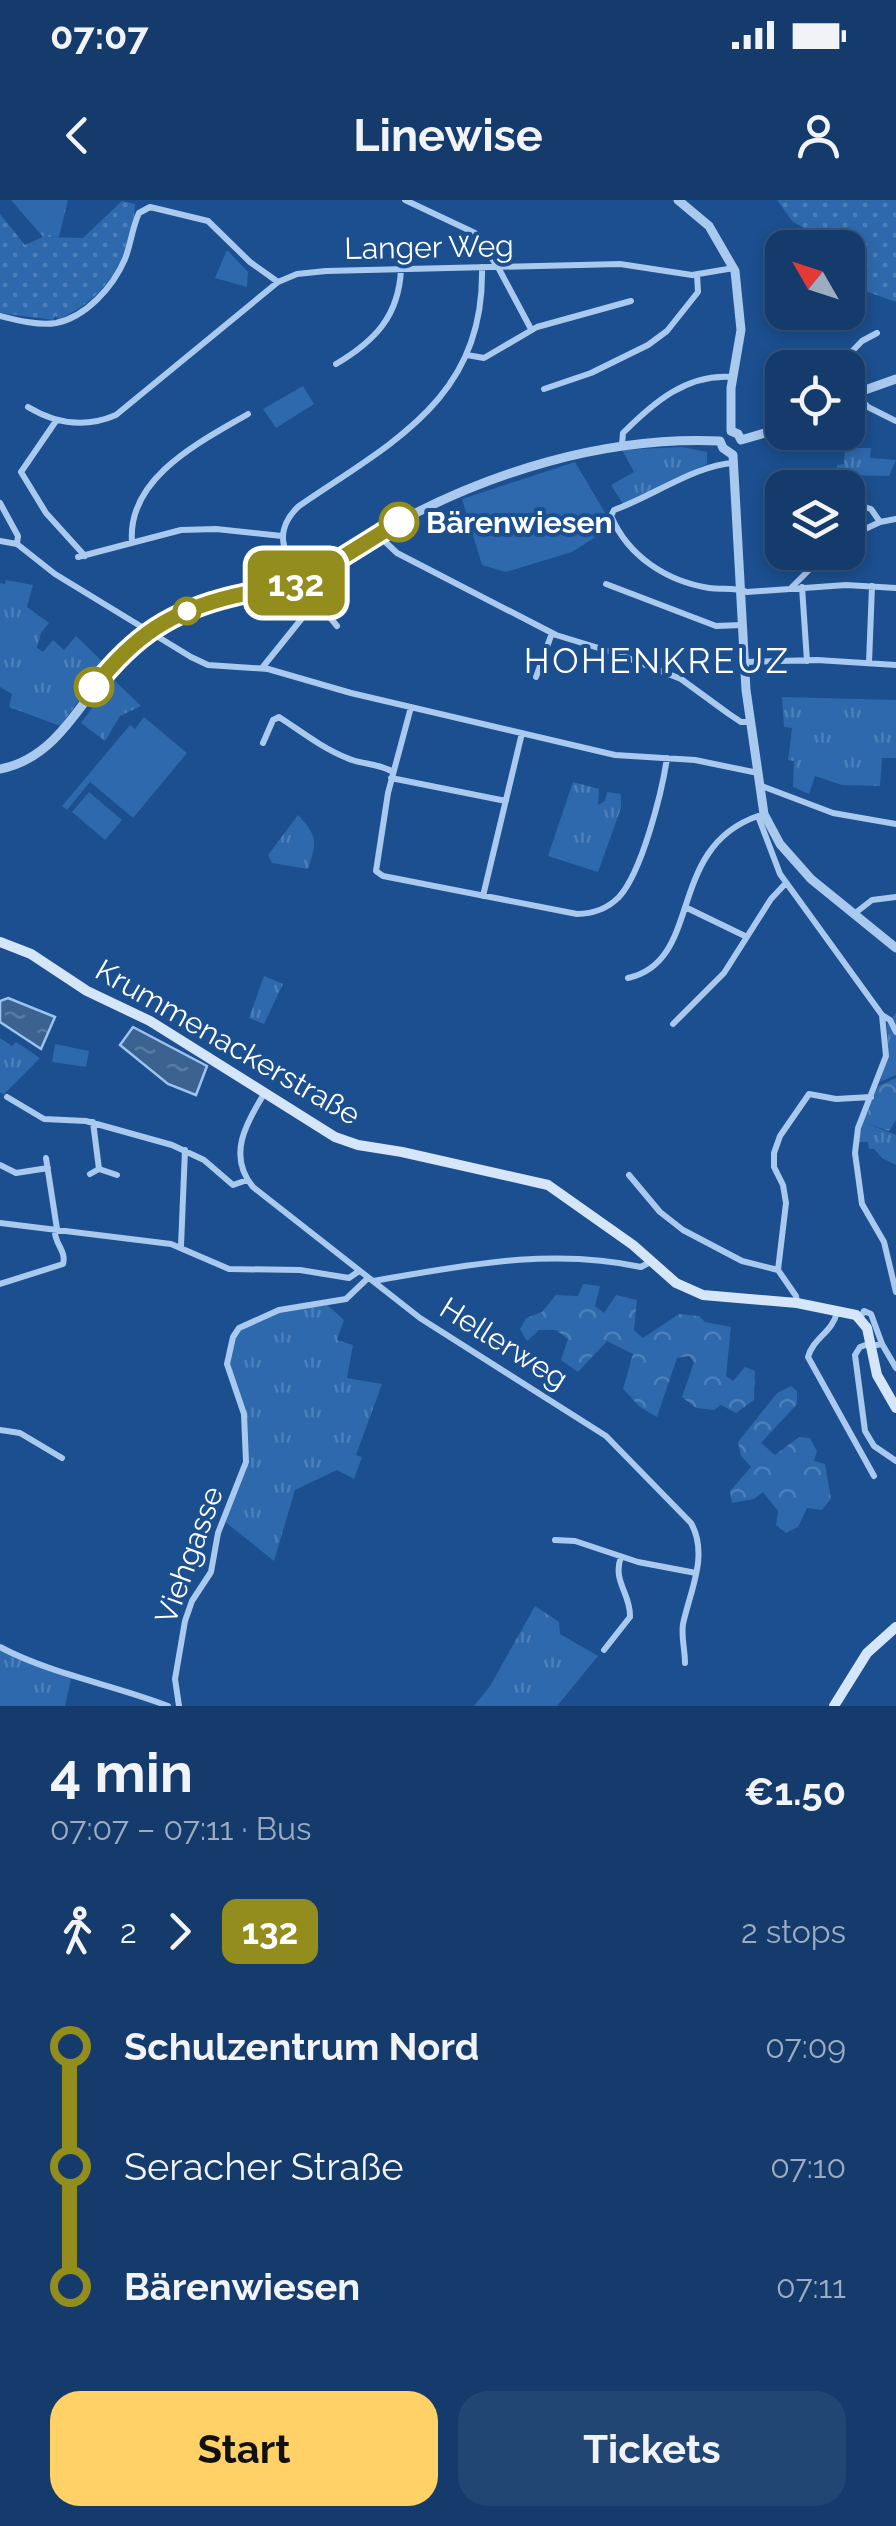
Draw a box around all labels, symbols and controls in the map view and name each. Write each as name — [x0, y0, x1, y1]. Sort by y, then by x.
text: 07:07 — [50, 13, 149, 58]
icon: back — [50, 108, 105, 163]
icon: person — [791, 108, 846, 163]
text: Linewise — [353, 109, 543, 162]
street label: Langer Weg — [344, 228, 514, 266]
north arrow — [765, 230, 865, 330]
map controls — [765, 230, 865, 570]
button: locate — [765, 350, 865, 450]
button: layers — [765, 470, 865, 570]
marker: Bärenwiesen — [380, 503, 418, 541]
place label: Bärenwiesen — [426, 505, 613, 540]
line badge: 132 — [238, 550, 354, 616]
text: 132 — [268, 563, 324, 604]
unlabelled marker — [174, 598, 200, 624]
district label: HOHENKREUZ — [524, 640, 790, 681]
unlabelled marker — [75, 668, 113, 706]
street label: Krummenackerstraße — [90, 952, 366, 1132]
street label: Hellerweg — [434, 1290, 574, 1396]
street label: Viehgasse — [148, 1482, 230, 1628]
text: 4 min — [50, 1740, 193, 1805]
text: €1.50 — [744, 1769, 846, 1814]
text: 07:07 – 07:11 · Bus — [50, 1810, 312, 1847]
icon: walk — [50, 1904, 105, 1959]
icon: forward — [152, 1904, 207, 1959]
text: 132 — [242, 1911, 298, 1952]
text: 2 — [120, 1913, 137, 1950]
text: 2 stops — [741, 1913, 846, 1950]
text: Schulzentrum Nord — [124, 2024, 479, 2069]
text: 07:09 — [765, 2028, 846, 2065]
text: Seracher Straße — [124, 2144, 403, 2189]
text: 07:10 — [770, 2148, 846, 2185]
text: Bärenwiesen — [124, 2264, 360, 2309]
text: 07:11 — [776, 2268, 846, 2305]
button: Start — [50, 2391, 438, 2506]
button: Tickets — [458, 2391, 846, 2506]

